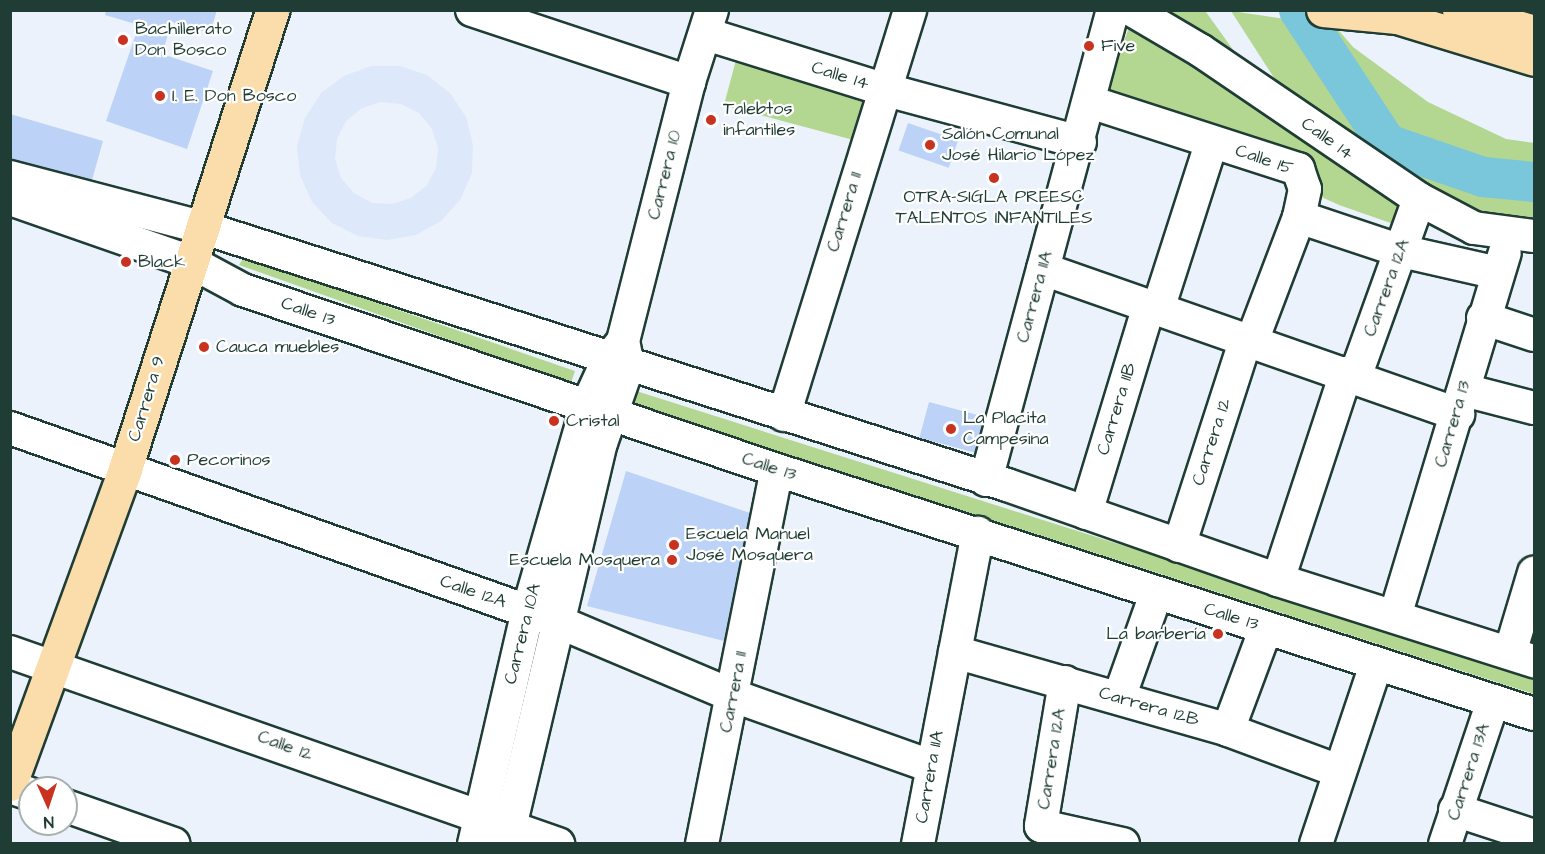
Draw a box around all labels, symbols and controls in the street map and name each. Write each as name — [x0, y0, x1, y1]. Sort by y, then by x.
place label: Bachillerato Don Bosco — [135, 19, 232, 62]
marker: Bachillerato Don Bosco — [116, 33, 130, 47]
place label: Five — [1101, 35, 1135, 57]
marker: Five — [1082, 39, 1096, 53]
street label: Calle 14 — [809, 57, 871, 95]
place label: I. E. Don Bosco — [172, 85, 296, 107]
marker: I. E. Don Bosco — [153, 89, 167, 103]
place label: Talebtos infantiles — [723, 99, 795, 142]
marker: Talebtos infantiles — [704, 113, 718, 127]
street label: Calle 14 — [1297, 113, 1357, 165]
place label: Salón Comunal José Hilario López — [942, 124, 1094, 166]
street label: Carrera 10 — [643, 128, 687, 222]
marker: Salón Comunal José Hilario López — [923, 138, 937, 152]
street label: Calle 15 — [1232, 140, 1296, 180]
street label: Carrera 11 — [823, 169, 867, 255]
marker: OTRA-SIGLA PREESC TALENTOS INFANTILES — [987, 171, 1001, 185]
place label: OTRA-SIGLA PREESC TALENTOS INFANTILES — [895, 187, 1093, 230]
street label: Carrera 12A — [1359, 236, 1415, 340]
street label: Carrera 11A — [1012, 249, 1058, 345]
place label: Black — [138, 251, 185, 273]
marker: Black — [119, 255, 133, 269]
street label: Calle 13 — [278, 293, 338, 331]
place label: Cauca muebles — [216, 336, 339, 358]
marker: Cauca muebles — [197, 340, 211, 354]
street label: Carrera 9 — [124, 354, 170, 444]
street label: Carrera 11B — [1093, 360, 1141, 458]
street label: Carrera 13 — [1430, 378, 1476, 470]
street label: Carrera 12 — [1188, 396, 1236, 488]
place label: La Placita Campesina — [963, 408, 1049, 450]
place label: Cristal — [566, 410, 620, 432]
marker: Cristal — [547, 414, 561, 428]
marker: La Placita Campesina — [944, 422, 958, 436]
street label: Calle 13 — [739, 448, 799, 486]
place label: Pecorinos — [187, 449, 271, 471]
marker: Pecorinos — [168, 453, 182, 467]
place label: Escuela Manuel José Mosquera — [686, 524, 813, 566]
marker: Escuela Manuel José Mosquera — [667, 538, 681, 552]
place label: Escuela Mosquera — [510, 549, 660, 571]
marker: Escuela Mosquera — [665, 553, 679, 567]
street label: Calle 12A — [437, 571, 509, 613]
street label: Carrera 10A — [500, 581, 546, 687]
street label: Calle 13 — [1201, 598, 1261, 636]
place label: La barbería — [1106, 623, 1206, 645]
marker: La barbería — [1211, 627, 1225, 641]
street label: Carrera 11 — [716, 649, 752, 735]
street label: Carrera 12B — [1096, 682, 1202, 732]
street label: Carrera 12A — [1033, 707, 1071, 811]
street label: Carrera 13A — [1443, 721, 1495, 823]
street label: Calle 12 — [254, 726, 316, 766]
street label: Carrera 11A — [911, 729, 949, 825]
north arrow — [18, 776, 78, 836]
text: N — [43, 811, 54, 833]

